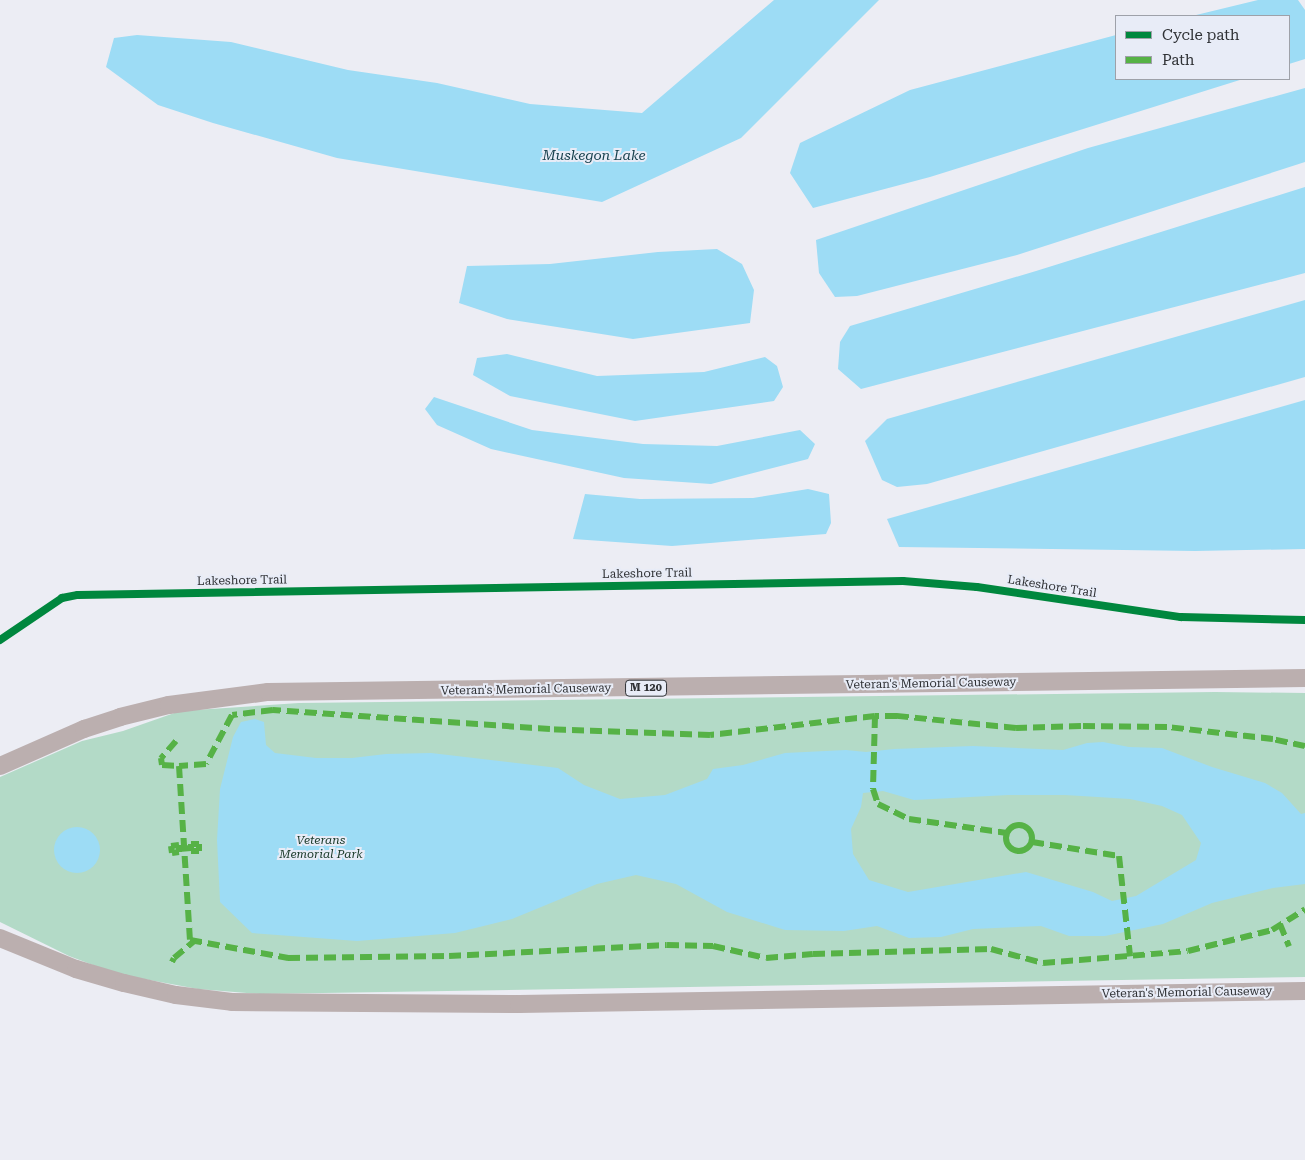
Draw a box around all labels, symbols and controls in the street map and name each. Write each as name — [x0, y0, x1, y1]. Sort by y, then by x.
legend — [1115, 15, 1290, 80]
text: Cycle path — [1162, 26, 1239, 44]
text: Path — [1162, 51, 1195, 69]
water label: Muskegon Lake — [543, 147, 645, 163]
street label: Lakeshore Trail — [602, 566, 692, 582]
street label: Lakeshore Trail — [197, 573, 287, 589]
street label: Lakeshore Trail — [1006, 573, 1098, 601]
street label: Veteran's Memorial Causeway — [845, 675, 1017, 693]
road number: M 120 — [625, 680, 667, 696]
street label: Veteran's Memorial Causeway — [440, 681, 612, 699]
park label: Veterans Memorial Park — [279, 834, 363, 862]
street label: Veteran's Memorial Causeway — [1101, 984, 1273, 1002]

